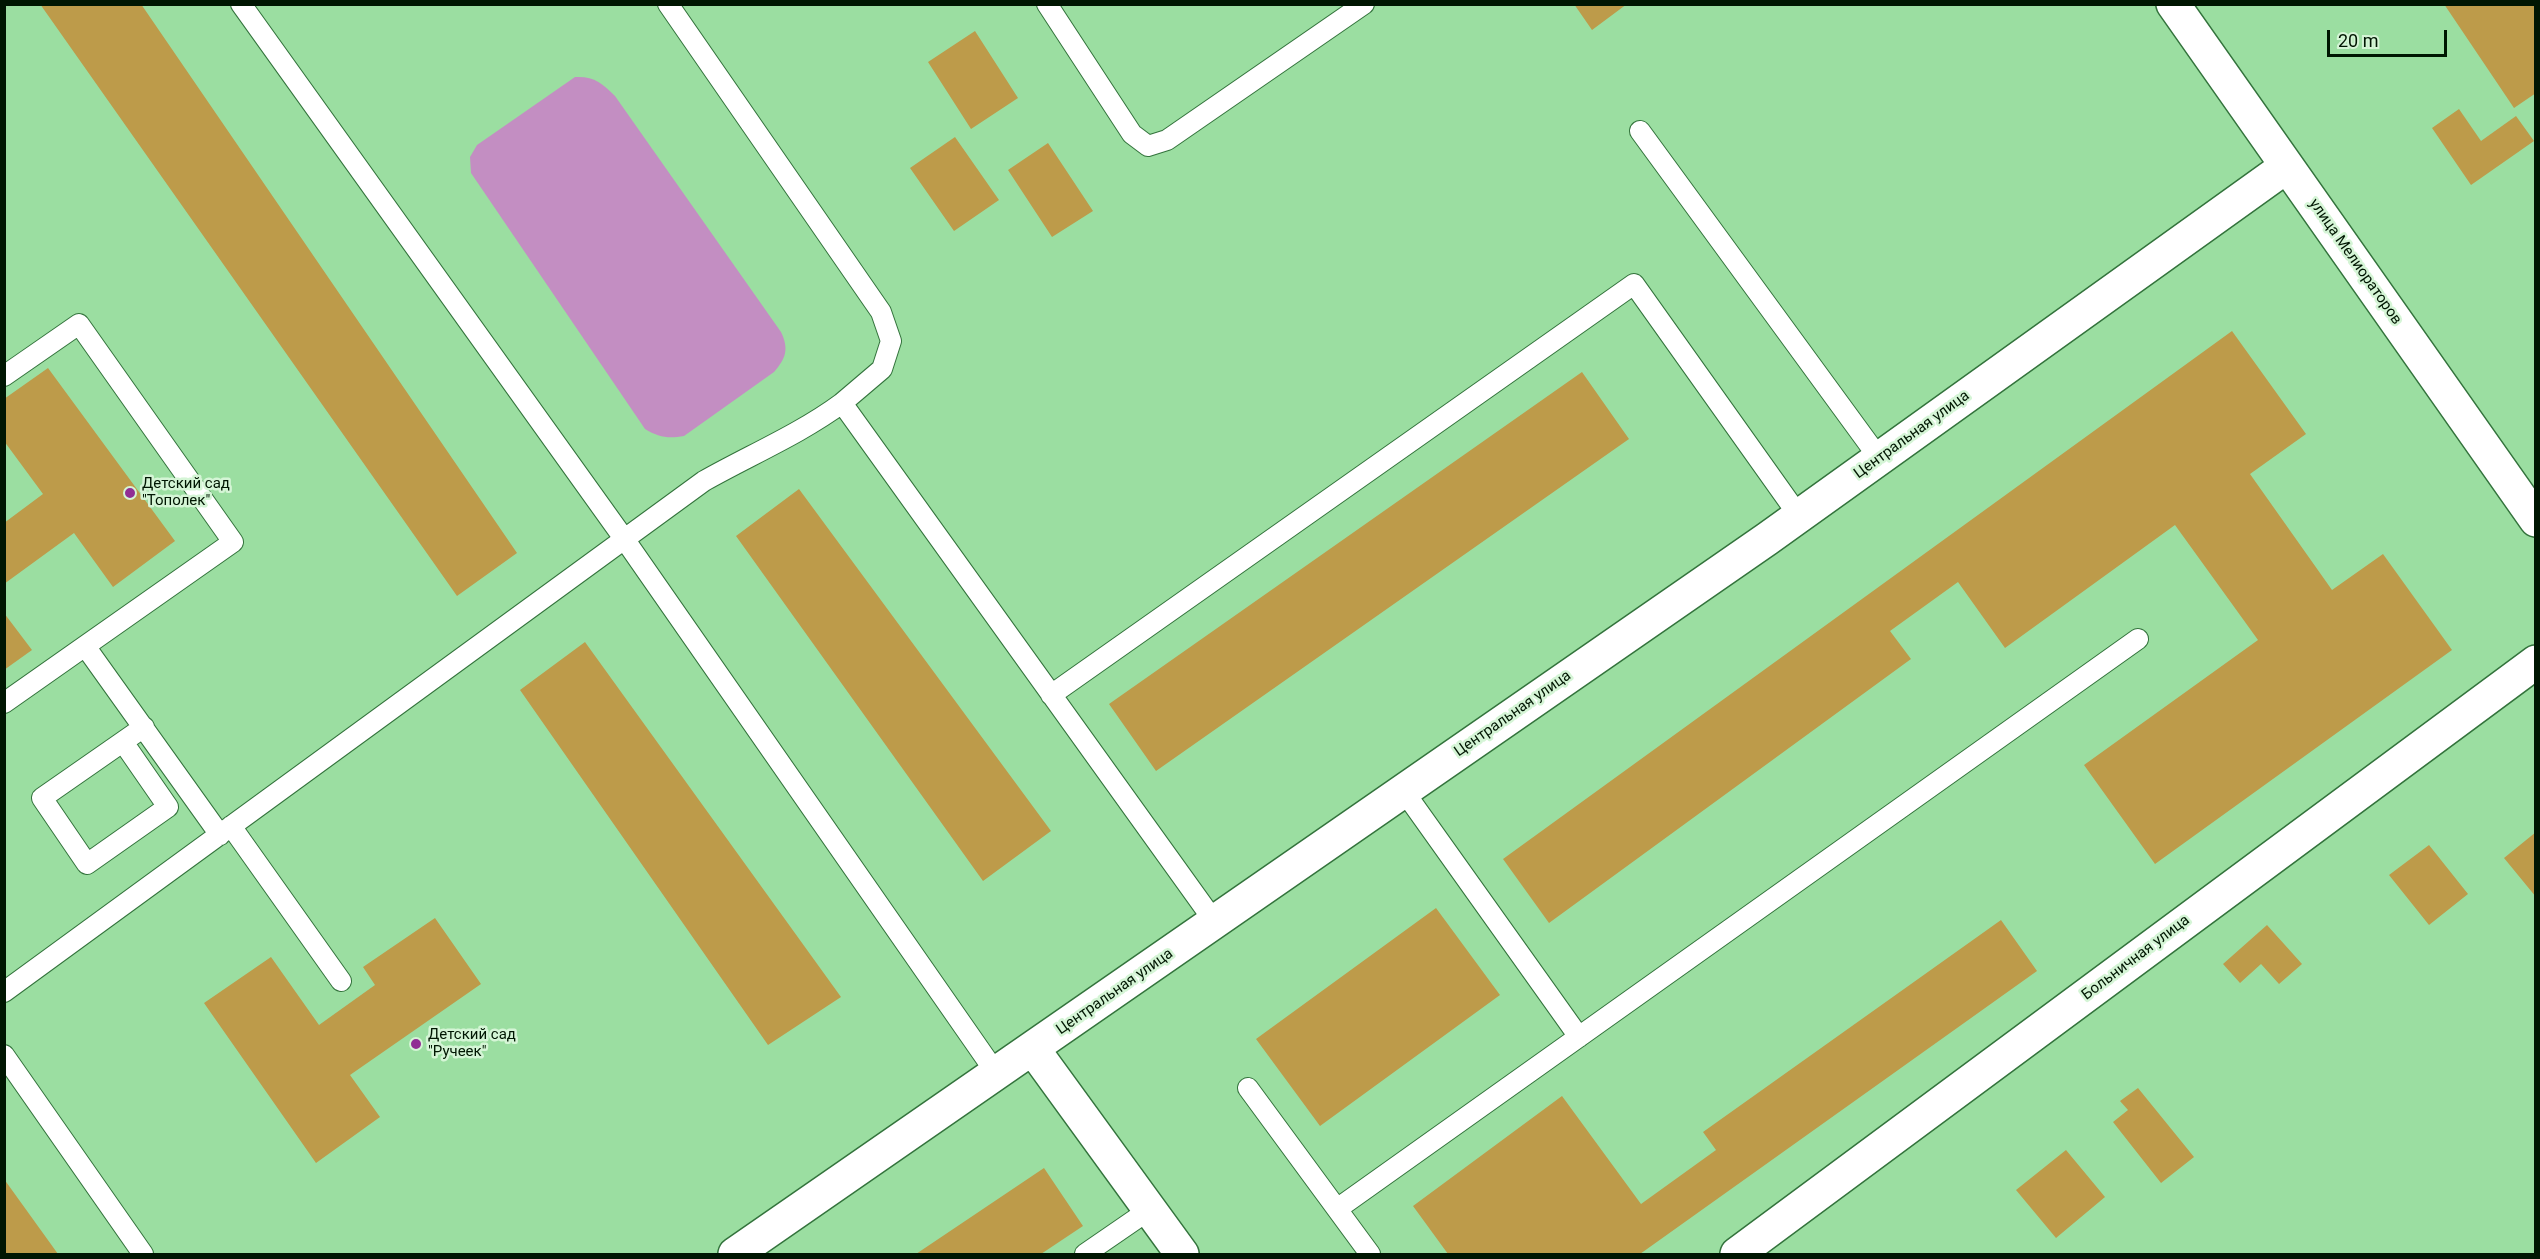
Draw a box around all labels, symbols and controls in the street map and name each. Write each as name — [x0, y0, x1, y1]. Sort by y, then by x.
scale bar — [2330, 18, 2450, 56]
text: 20 m — [2338, 30, 2378, 51]
street label: улица Мелиораторов — [2305, 196, 2405, 328]
street label: Центральная улица — [1851, 387, 1973, 483]
place label: Детский сад "Тополек" — [142, 475, 230, 510]
marker: Детский сад "Тополек" — [123, 486, 137, 500]
street label: Центральная улица — [1451, 667, 1575, 761]
street label: Больничная улица — [2079, 912, 2193, 1004]
street label: Центральная улица — [1053, 945, 1177, 1039]
place label: Детский сад "Ручеек" — [428, 1026, 516, 1061]
marker: Детский сад "Ручеек" — [409, 1037, 423, 1051]

